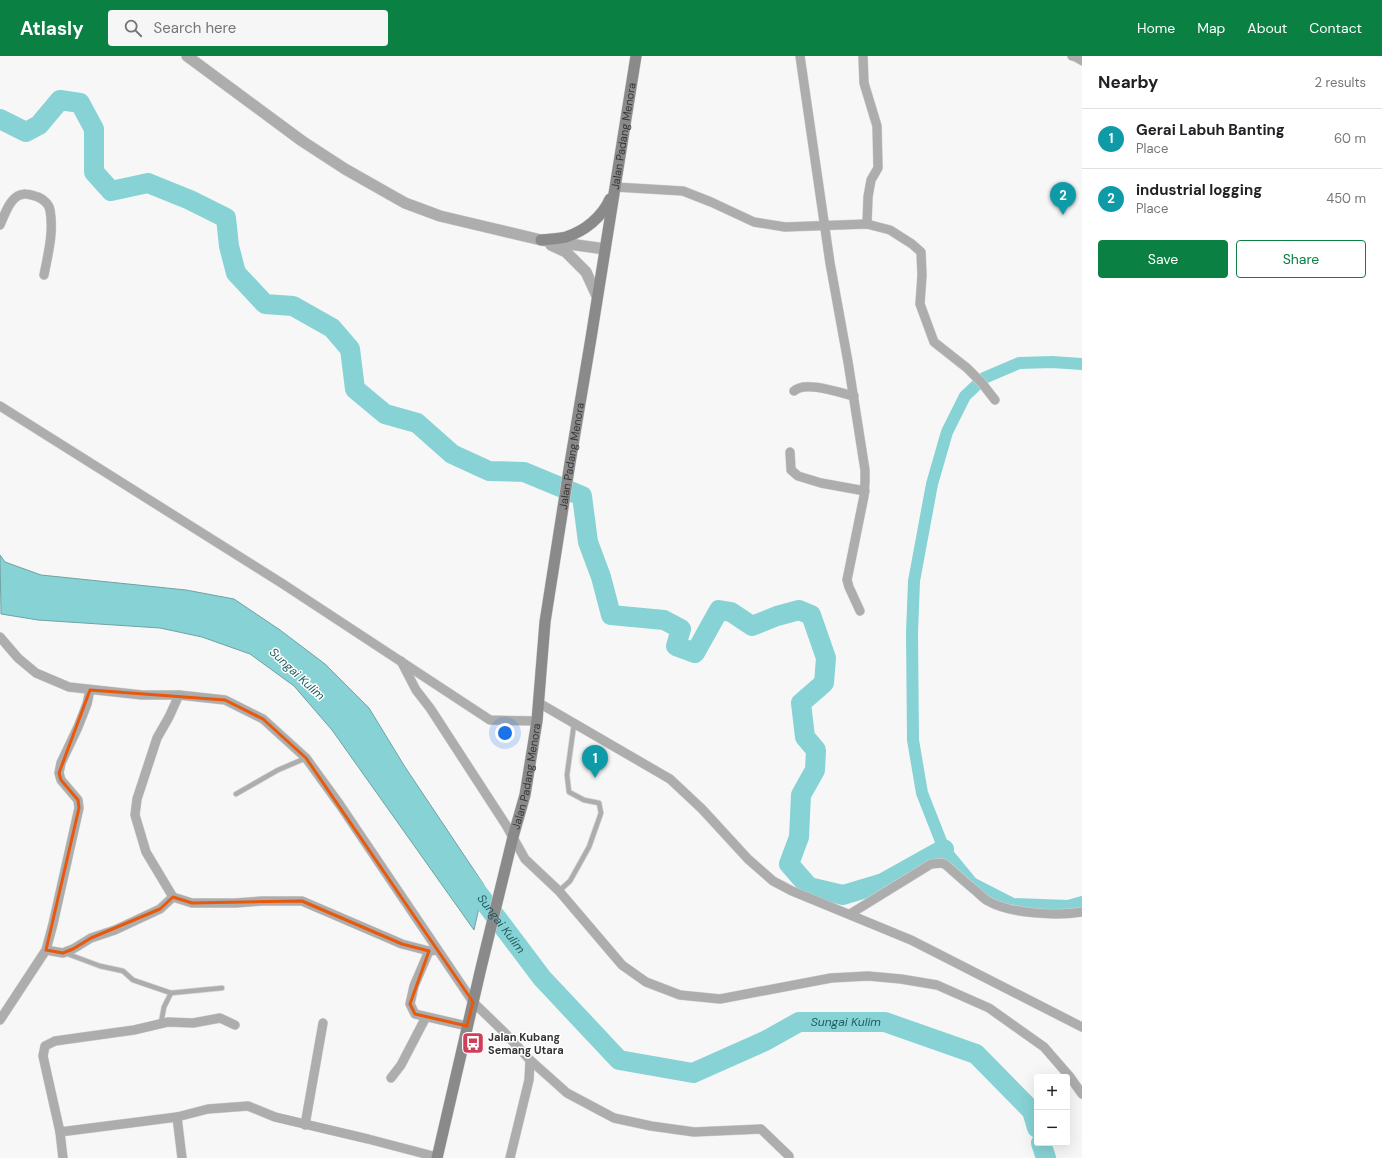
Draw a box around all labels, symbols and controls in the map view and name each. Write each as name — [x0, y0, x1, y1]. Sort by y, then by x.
search box — [108, 10, 388, 46]
text: Atlasly — [20, 16, 84, 41]
icon: search — [122, 17, 144, 39]
text: Search here — [154, 18, 236, 38]
text: Home — [1137, 19, 1175, 37]
text: Map — [1197, 19, 1225, 37]
text: About — [1247, 19, 1287, 37]
text: Contact — [1309, 19, 1362, 37]
text: Nearby — [1098, 71, 1158, 93]
text: 2 results — [1315, 74, 1366, 91]
street label: Jalan Padang Menora — [608, 82, 639, 191]
text: Gerai Labuh Banting — [1136, 120, 1285, 140]
text: 1 — [1109, 130, 1113, 147]
text: 60 m — [1334, 130, 1366, 147]
text: Place — [1136, 140, 1168, 157]
text: industrial logging — [1136, 180, 1262, 200]
pin: 2 — [1050, 182, 1076, 215]
text: 2 — [1107, 190, 1115, 207]
text: 450 m — [1326, 190, 1366, 207]
text: Place — [1136, 200, 1168, 217]
button: Save — [1098, 240, 1228, 278]
button: Share — [1236, 240, 1366, 278]
street label: Jalan Padang Menora — [556, 401, 587, 510]
water label: Sungai Kulim — [266, 644, 328, 704]
street label: Jalan Padang Menora — [508, 722, 544, 831]
your location — [495, 723, 515, 743]
pin: 1 — [582, 745, 608, 778]
water label: Sungai Kulim — [474, 891, 529, 957]
water label: Sungai Kulim — [811, 1014, 881, 1030]
bus stop icon: Jalan Kubang Semang Utara — [460, 1030, 486, 1056]
place label: Jalan Kubang Semang Utara — [488, 1030, 564, 1057]
map controls — [1034, 1074, 1070, 1146]
button: + — [1034, 1074, 1070, 1110]
button: − — [1034, 1110, 1070, 1146]

